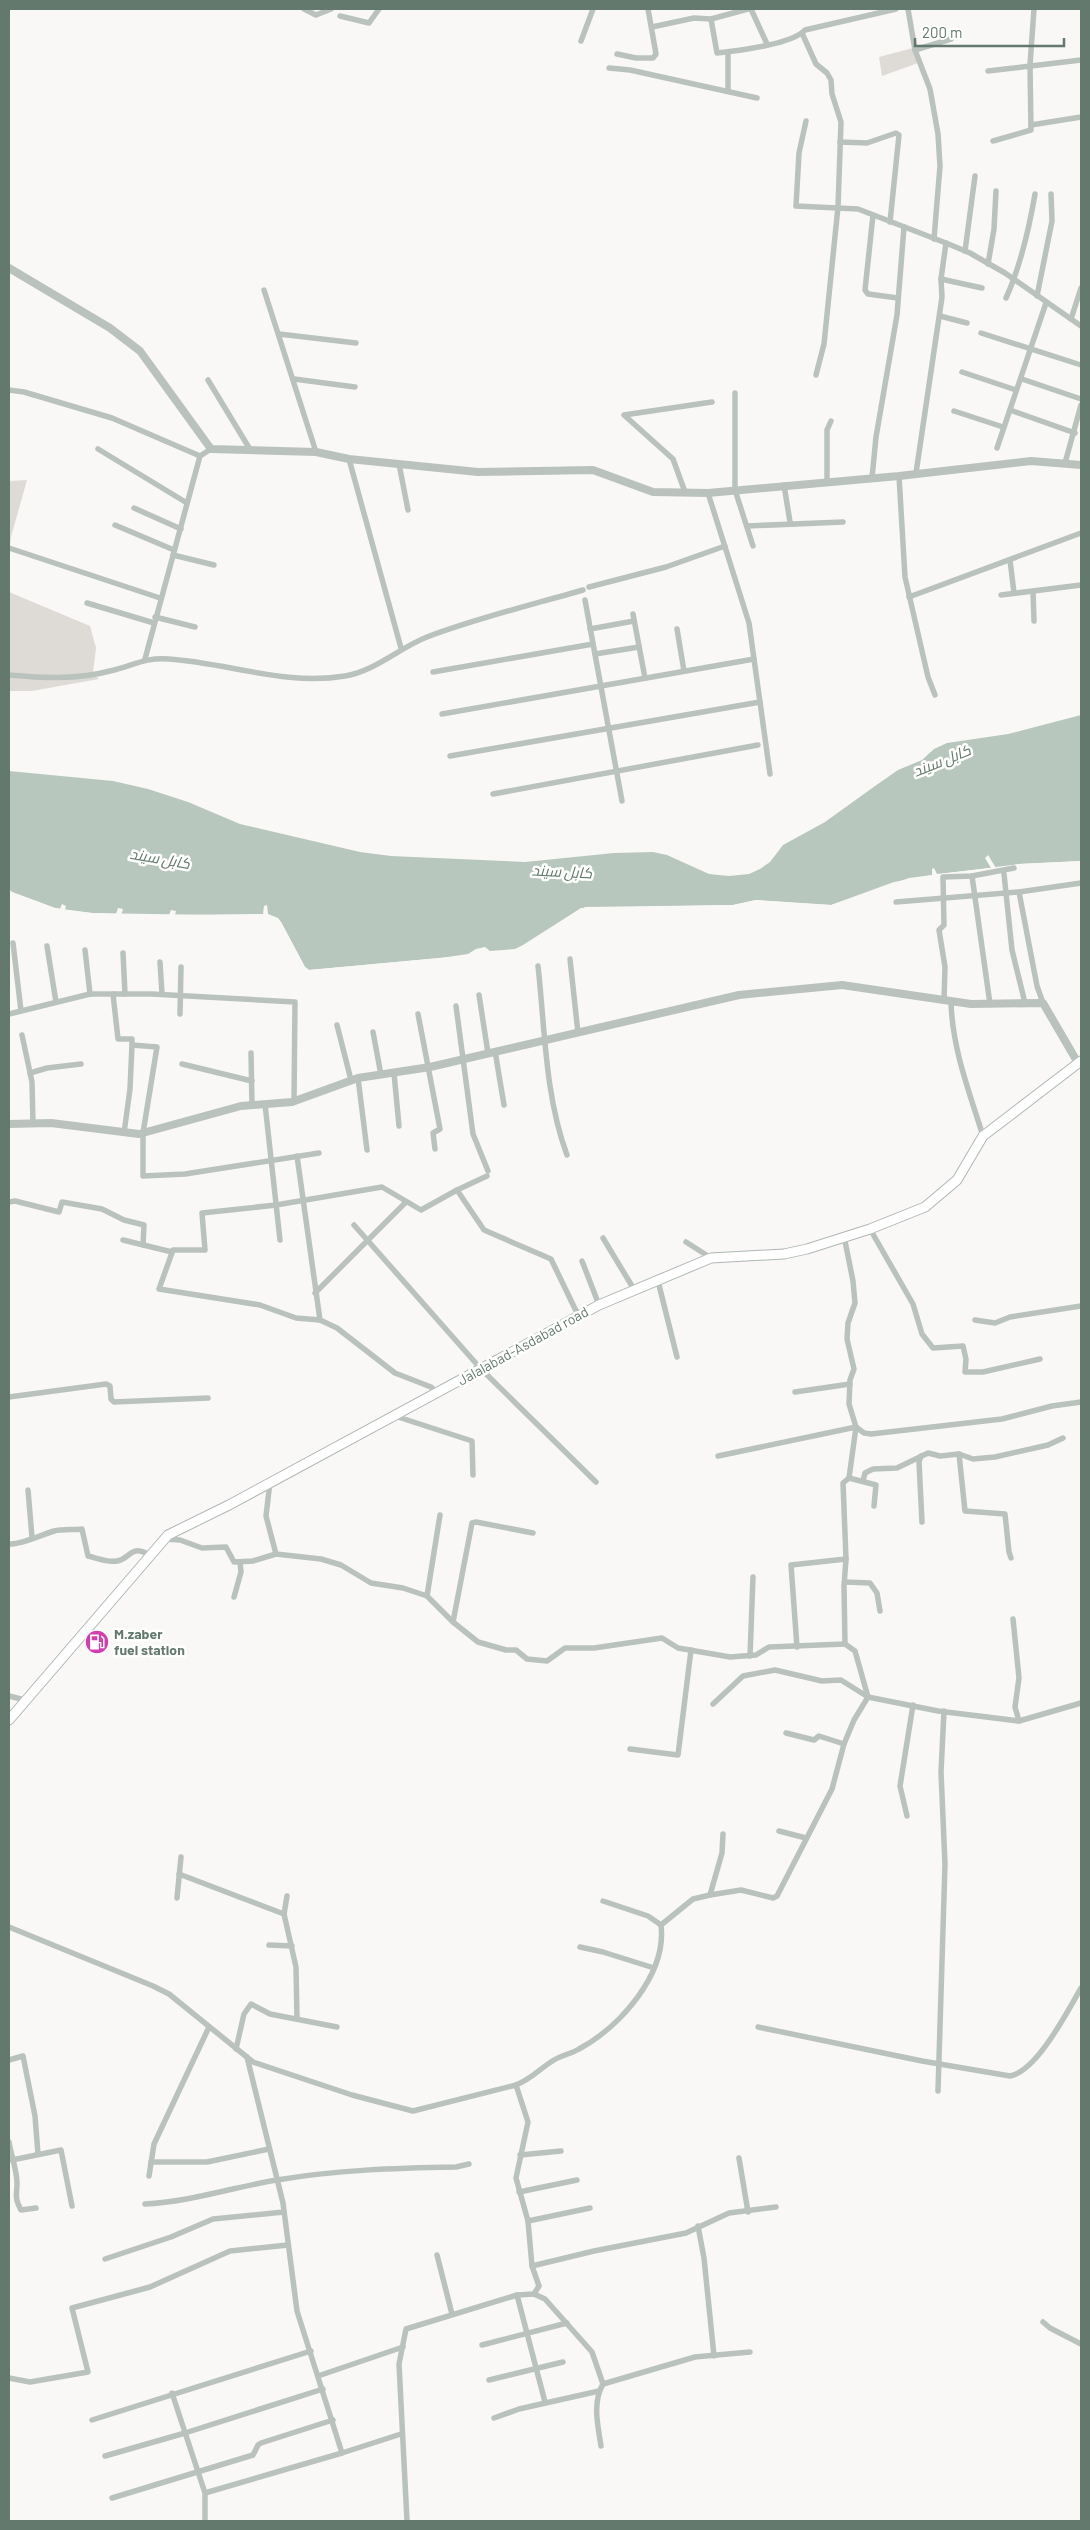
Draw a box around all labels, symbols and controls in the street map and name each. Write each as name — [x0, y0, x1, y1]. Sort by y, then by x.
scale bar — [915, 15, 1064, 47]
text: 200 m — [922, 23, 962, 41]
water label: کابل سيند — [910, 740, 974, 781]
water label: کابل سيند — [129, 844, 192, 873]
water label: کابل سيند — [531, 860, 593, 883]
street label: Jalalabad-Asdabad road — [454, 1303, 591, 1389]
place label: M.zaber fuel station — [114, 1625, 185, 1658]
fuel station icon: M.zaber fuel station — [84, 1629, 110, 1655]

